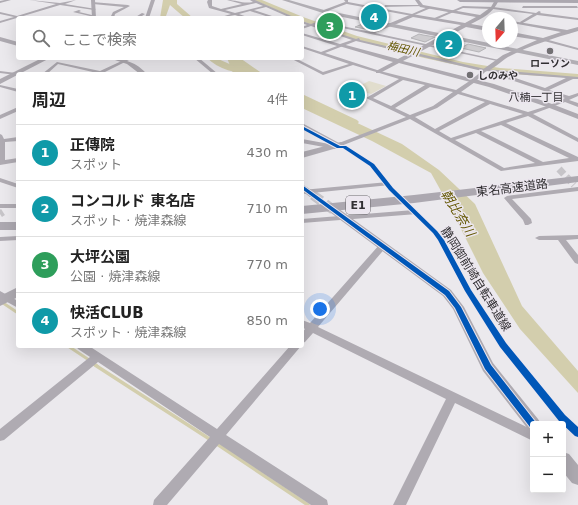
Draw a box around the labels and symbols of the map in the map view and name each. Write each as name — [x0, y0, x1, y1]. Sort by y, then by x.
pin: 4 — [361, 2, 387, 32]
pin: 3 — [317, 11, 343, 41]
north arrow — [482, 12, 518, 48]
pin: 2 — [436, 29, 462, 59]
water label: 梅田川 — [385, 39, 422, 59]
marker: ローソン — [545, 46, 555, 56]
place label: ローソン — [530, 58, 570, 69]
marker: しのみや — [465, 70, 475, 80]
place label: しのみや — [478, 70, 518, 81]
pin: 1 — [339, 80, 365, 110]
district label: 八楠一丁目 — [509, 91, 564, 104]
street label: 東名高速道路 — [475, 177, 549, 199]
water label: 朝比奈川 — [438, 187, 479, 241]
road number: E1 — [346, 196, 370, 214]
street label: 静岡御前崎自転車道線 — [438, 224, 514, 334]
your location — [310, 299, 330, 319]

